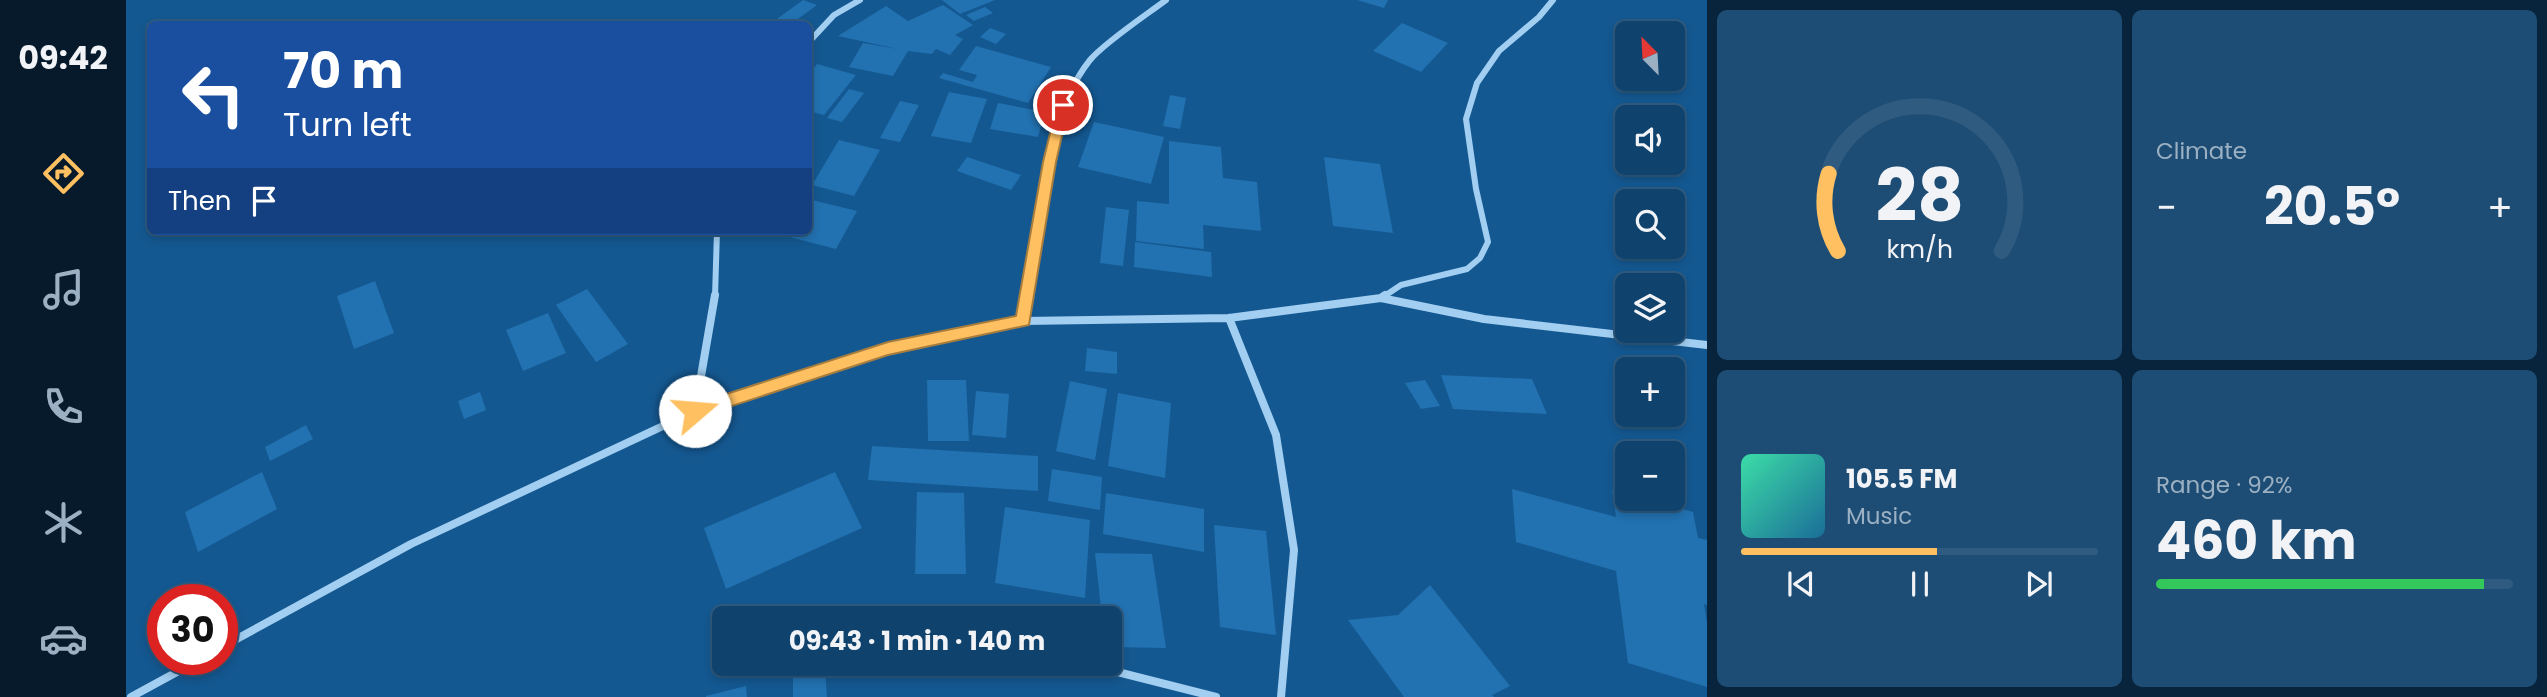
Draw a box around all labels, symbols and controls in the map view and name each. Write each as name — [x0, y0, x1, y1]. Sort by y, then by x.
north arrow — [1615, 21, 1685, 91]
map controls — [1615, 21, 1685, 511]
text: 09:42 — [18, 35, 108, 80]
text: 70 m — [283, 37, 403, 105]
icon: left — [168, 49, 259, 140]
pin — [1033, 75, 1093, 135]
icon: arrive — [1044, 86, 1082, 124]
text: Turn left — [283, 102, 412, 147]
button: sound — [1615, 105, 1685, 175]
text: Climate — [2156, 135, 2247, 167]
text: 28 — [1875, 145, 1964, 246]
icon: directions — [39, 149, 88, 198]
text: 20.5° — [2264, 170, 2400, 243]
text: − — [2156, 181, 2177, 234]
text: + — [2487, 181, 2513, 234]
icon: arrive — [245, 182, 283, 220]
text: Then — [168, 183, 231, 219]
button: search — [1615, 189, 1685, 259]
text: km/h — [1886, 232, 1953, 267]
icon: music — [39, 265, 88, 314]
button: layers — [1615, 273, 1685, 343]
button: + — [1615, 357, 1685, 427]
position arrow — [658, 374, 732, 448]
icon: phone — [39, 382, 88, 431]
button: − — [1615, 441, 1685, 511]
text: 105.5 FM — [1846, 461, 1957, 497]
text: Range · 92% — [2156, 469, 2292, 501]
icon: climate — [39, 498, 88, 547]
text: Music — [1846, 500, 1912, 532]
text: 460 km — [2156, 504, 2356, 577]
icon: previous — [1782, 565, 1820, 603]
icon: pause — [1901, 565, 1939, 603]
icon: next — [2020, 565, 2058, 603]
speed limit sign: 30 — [147, 584, 238, 675]
icon: car — [39, 614, 88, 663]
text: 09:43 · 1 min · 140 m — [789, 623, 1045, 659]

